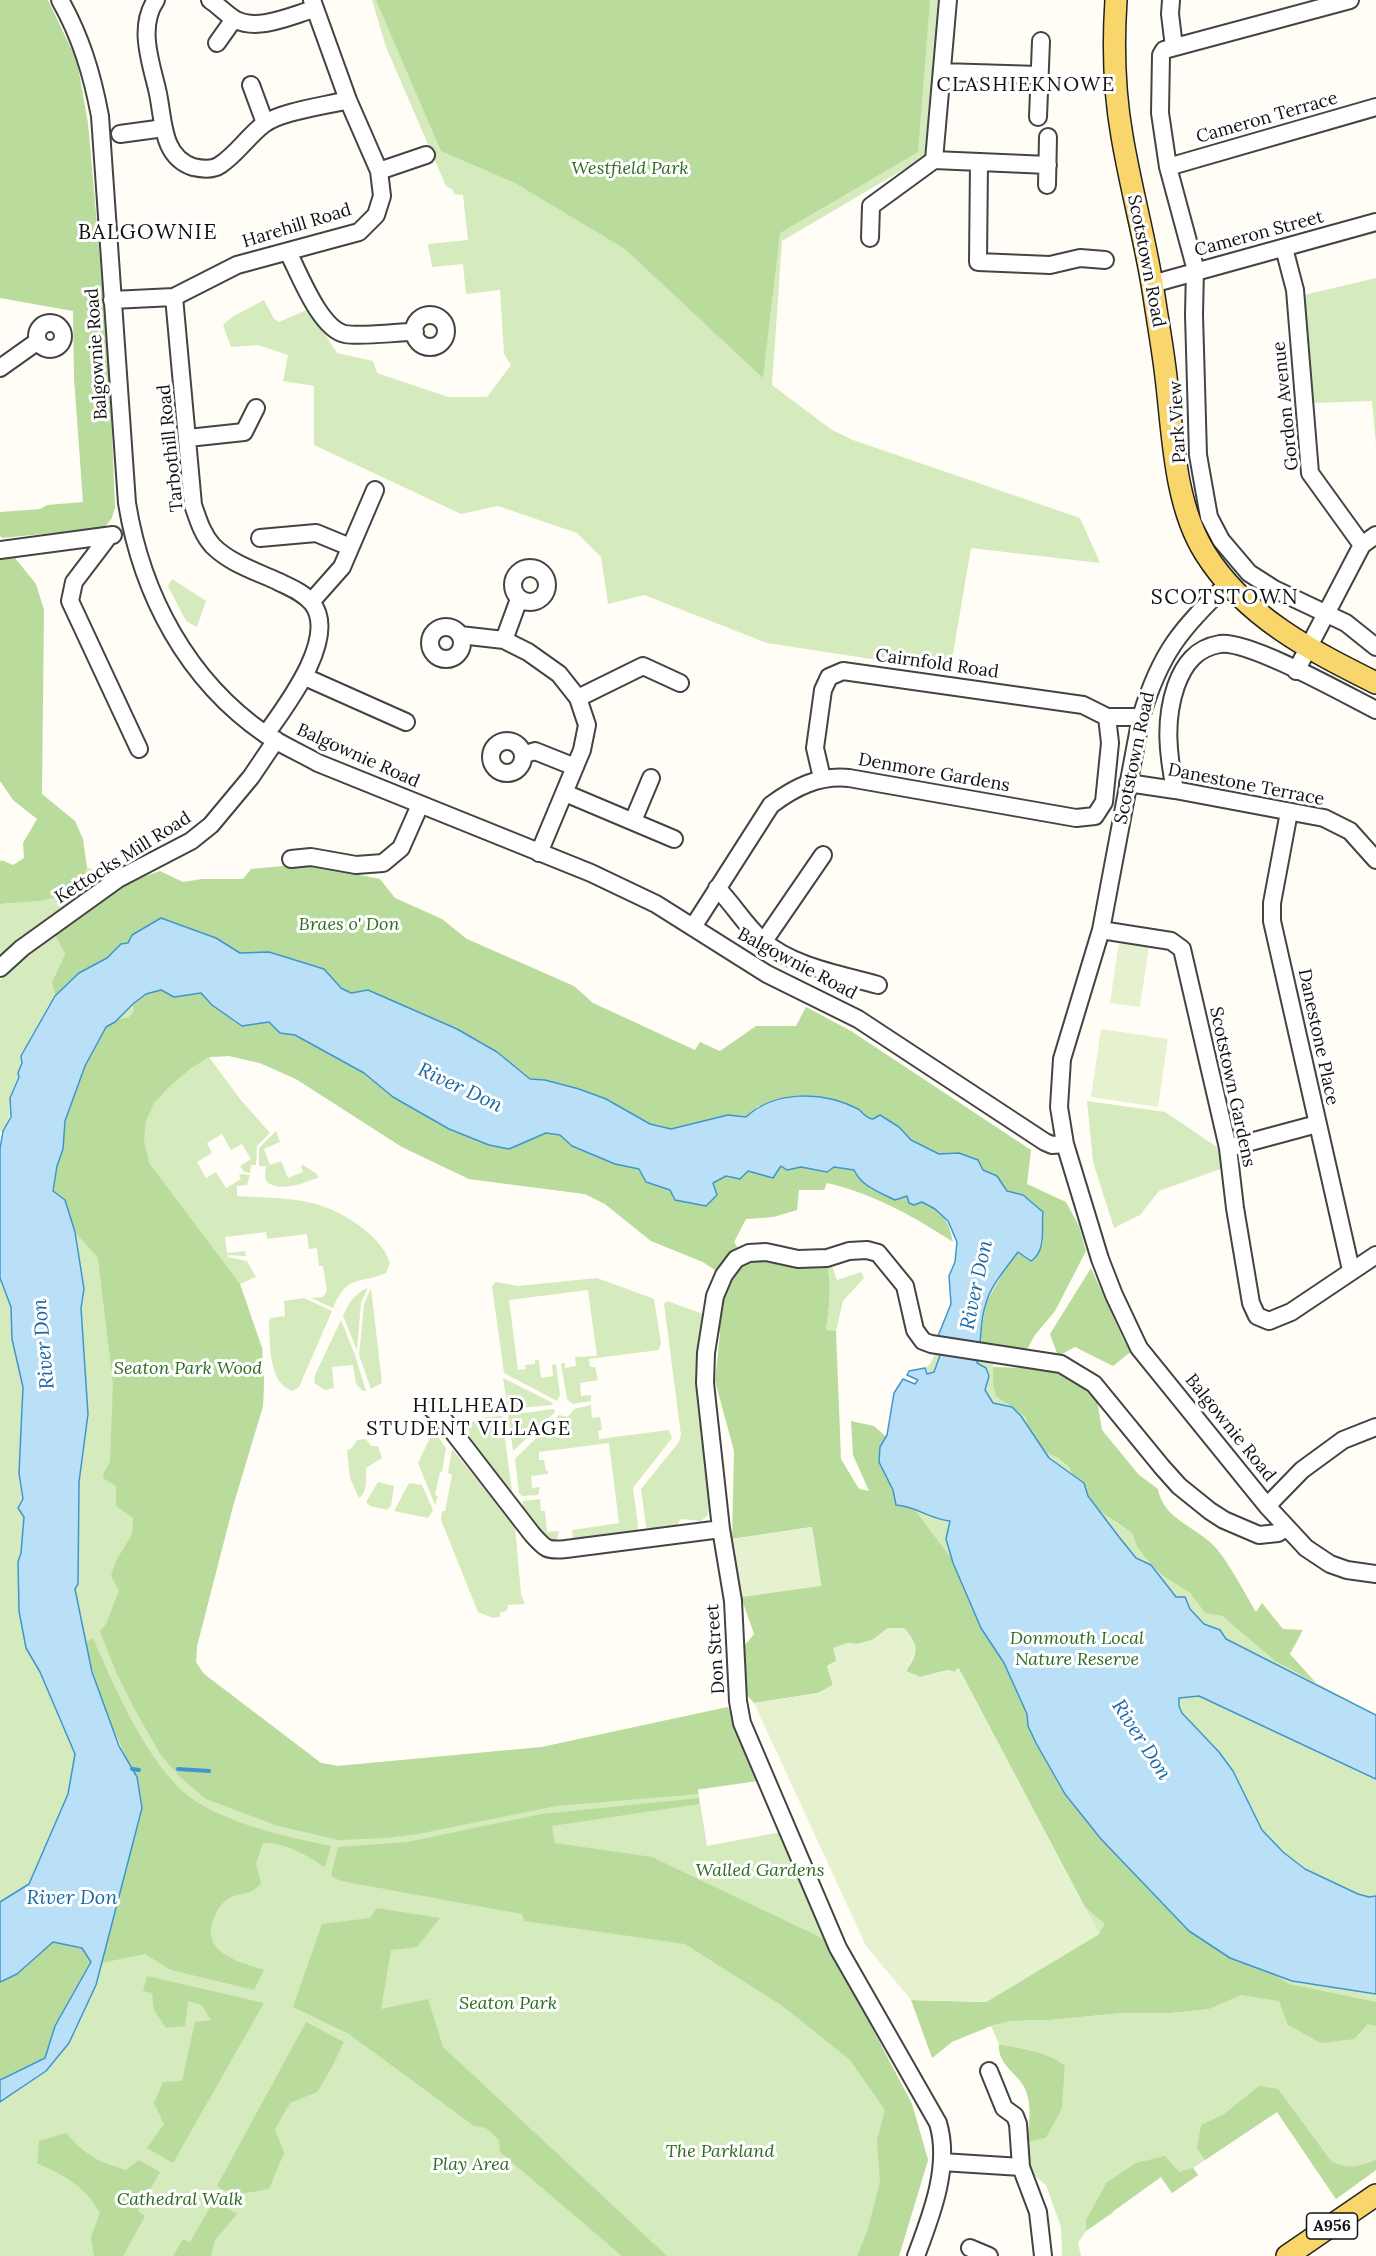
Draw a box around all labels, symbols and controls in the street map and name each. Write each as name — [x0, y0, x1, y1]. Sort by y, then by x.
district label: CLASHIEKNOWE — [936, 73, 1116, 97]
street label: Cameron Terrace — [1194, 88, 1340, 148]
park label: Westfield Park — [571, 158, 689, 180]
street label: Scotstown Road — [1123, 193, 1169, 329]
street label: Harehill Road — [240, 199, 354, 253]
street label: Cameron Street — [1192, 206, 1326, 262]
district label: BALGOWNIE — [78, 220, 218, 246]
street label: Balgownie Road — [82, 287, 112, 421]
street label: Gordon Avenue — [1268, 340, 1304, 472]
street label: Park View — [1165, 380, 1191, 464]
street label: Tarbothill Road — [154, 383, 188, 513]
district label: SCOTSTOWN — [1151, 585, 1299, 611]
street label: Cairnfold Road — [874, 645, 1000, 683]
street label: Scotstown Road — [1110, 690, 1160, 826]
street label: Balgownie Road — [293, 719, 423, 793]
street label: Denmore Gardens — [857, 749, 1011, 797]
street label: Danestone Terrace — [1166, 759, 1326, 811]
street label: Kettocks Mill Road — [51, 807, 195, 909]
park label: Braes o' Don — [298, 914, 400, 936]
street label: Balgownie Road — [734, 923, 860, 1005]
street label: Danestone Place — [1293, 967, 1343, 1107]
street label: Scotstown Gardens — [1204, 1005, 1260, 1169]
water label: River Don — [414, 1058, 506, 1118]
water label: River Don — [956, 1238, 998, 1332]
water label: River Don — [28, 1298, 60, 1390]
park label: Seaton Park Wood — [114, 1358, 262, 1380]
street label: Balgownie Road — [1180, 1370, 1280, 1486]
district label: HILLHEAD STUDENT VILLAGE — [366, 1394, 572, 1441]
street label: Don Street — [702, 1603, 730, 1695]
park label: Donmouth Local Nature Reserve — [1010, 1628, 1144, 1670]
water label: River Don — [1106, 1695, 1176, 1785]
park label: Walled Gardens — [696, 1860, 824, 1882]
water label: River Don — [27, 1886, 117, 1910]
park label: Seaton Park — [459, 1993, 557, 2015]
park label: The Parkland — [666, 2141, 774, 2163]
park label: Play Area — [432, 2154, 510, 2176]
park label: Cathedral Walk — [117, 2189, 243, 2211]
road number: A956 — [1306, 2213, 1358, 2239]

